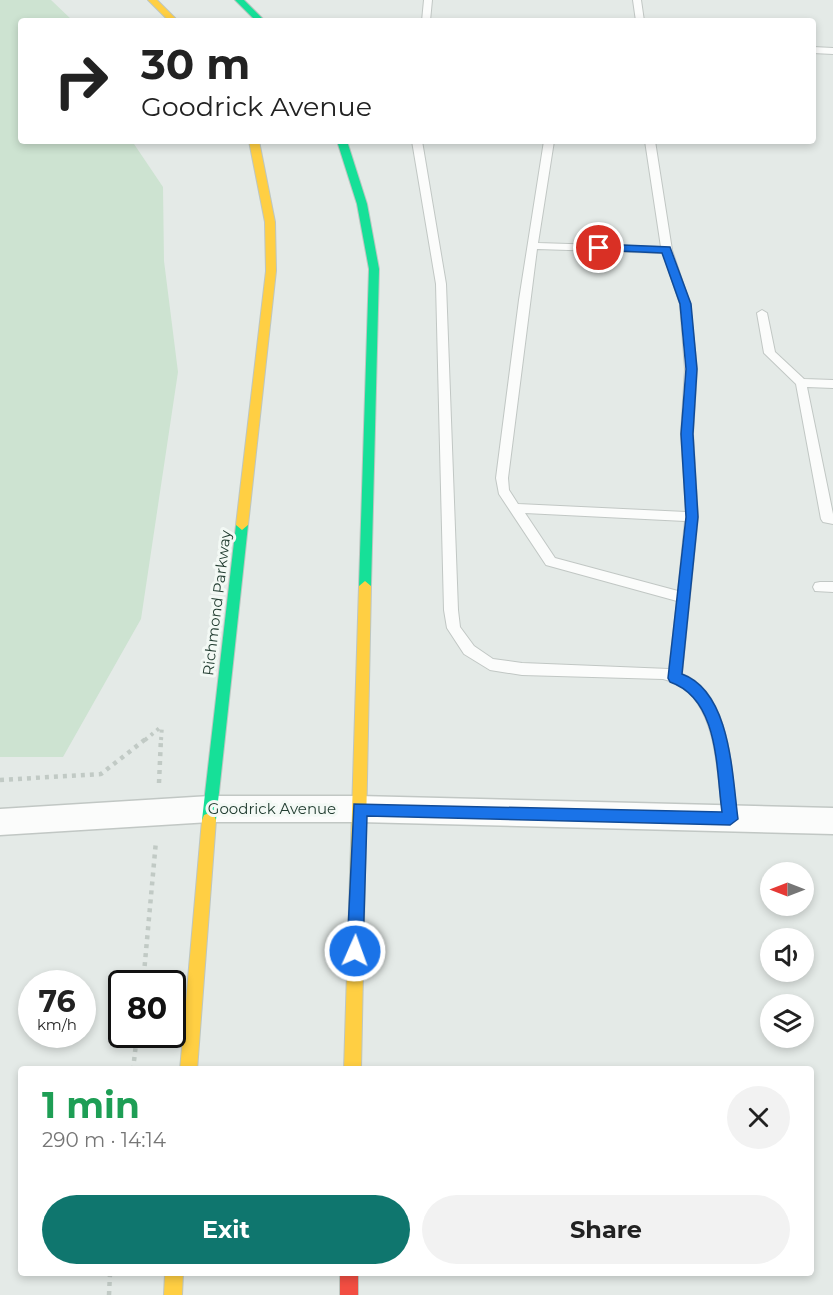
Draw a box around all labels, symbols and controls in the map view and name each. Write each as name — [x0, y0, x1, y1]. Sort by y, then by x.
text: 30 m — [141, 38, 250, 90]
icon: right — [42, 42, 120, 120]
text: Goodrick Avenue — [141, 90, 372, 123]
pin — [573, 222, 624, 273]
icon: arrive — [582, 231, 615, 264]
street label: Richmond Parkway — [198, 528, 235, 677]
street label: Goodrick Avenue — [208, 799, 336, 818]
north arrow — [760, 862, 814, 916]
map controls — [760, 862, 814, 1048]
position arrow — [323, 919, 387, 983]
button: sound — [760, 928, 814, 982]
speed limit sign: 80 — [108, 970, 186, 1048]
text: 76 — [38, 983, 76, 1020]
button: layers — [760, 994, 814, 1048]
text: km/h — [37, 1015, 77, 1034]
text: 1 min — [42, 1083, 140, 1127]
button: close — [727, 1086, 790, 1149]
text: 290 m · 14:14 — [42, 1128, 166, 1152]
button: Exit — [42, 1195, 410, 1264]
button: Share — [422, 1195, 790, 1264]

